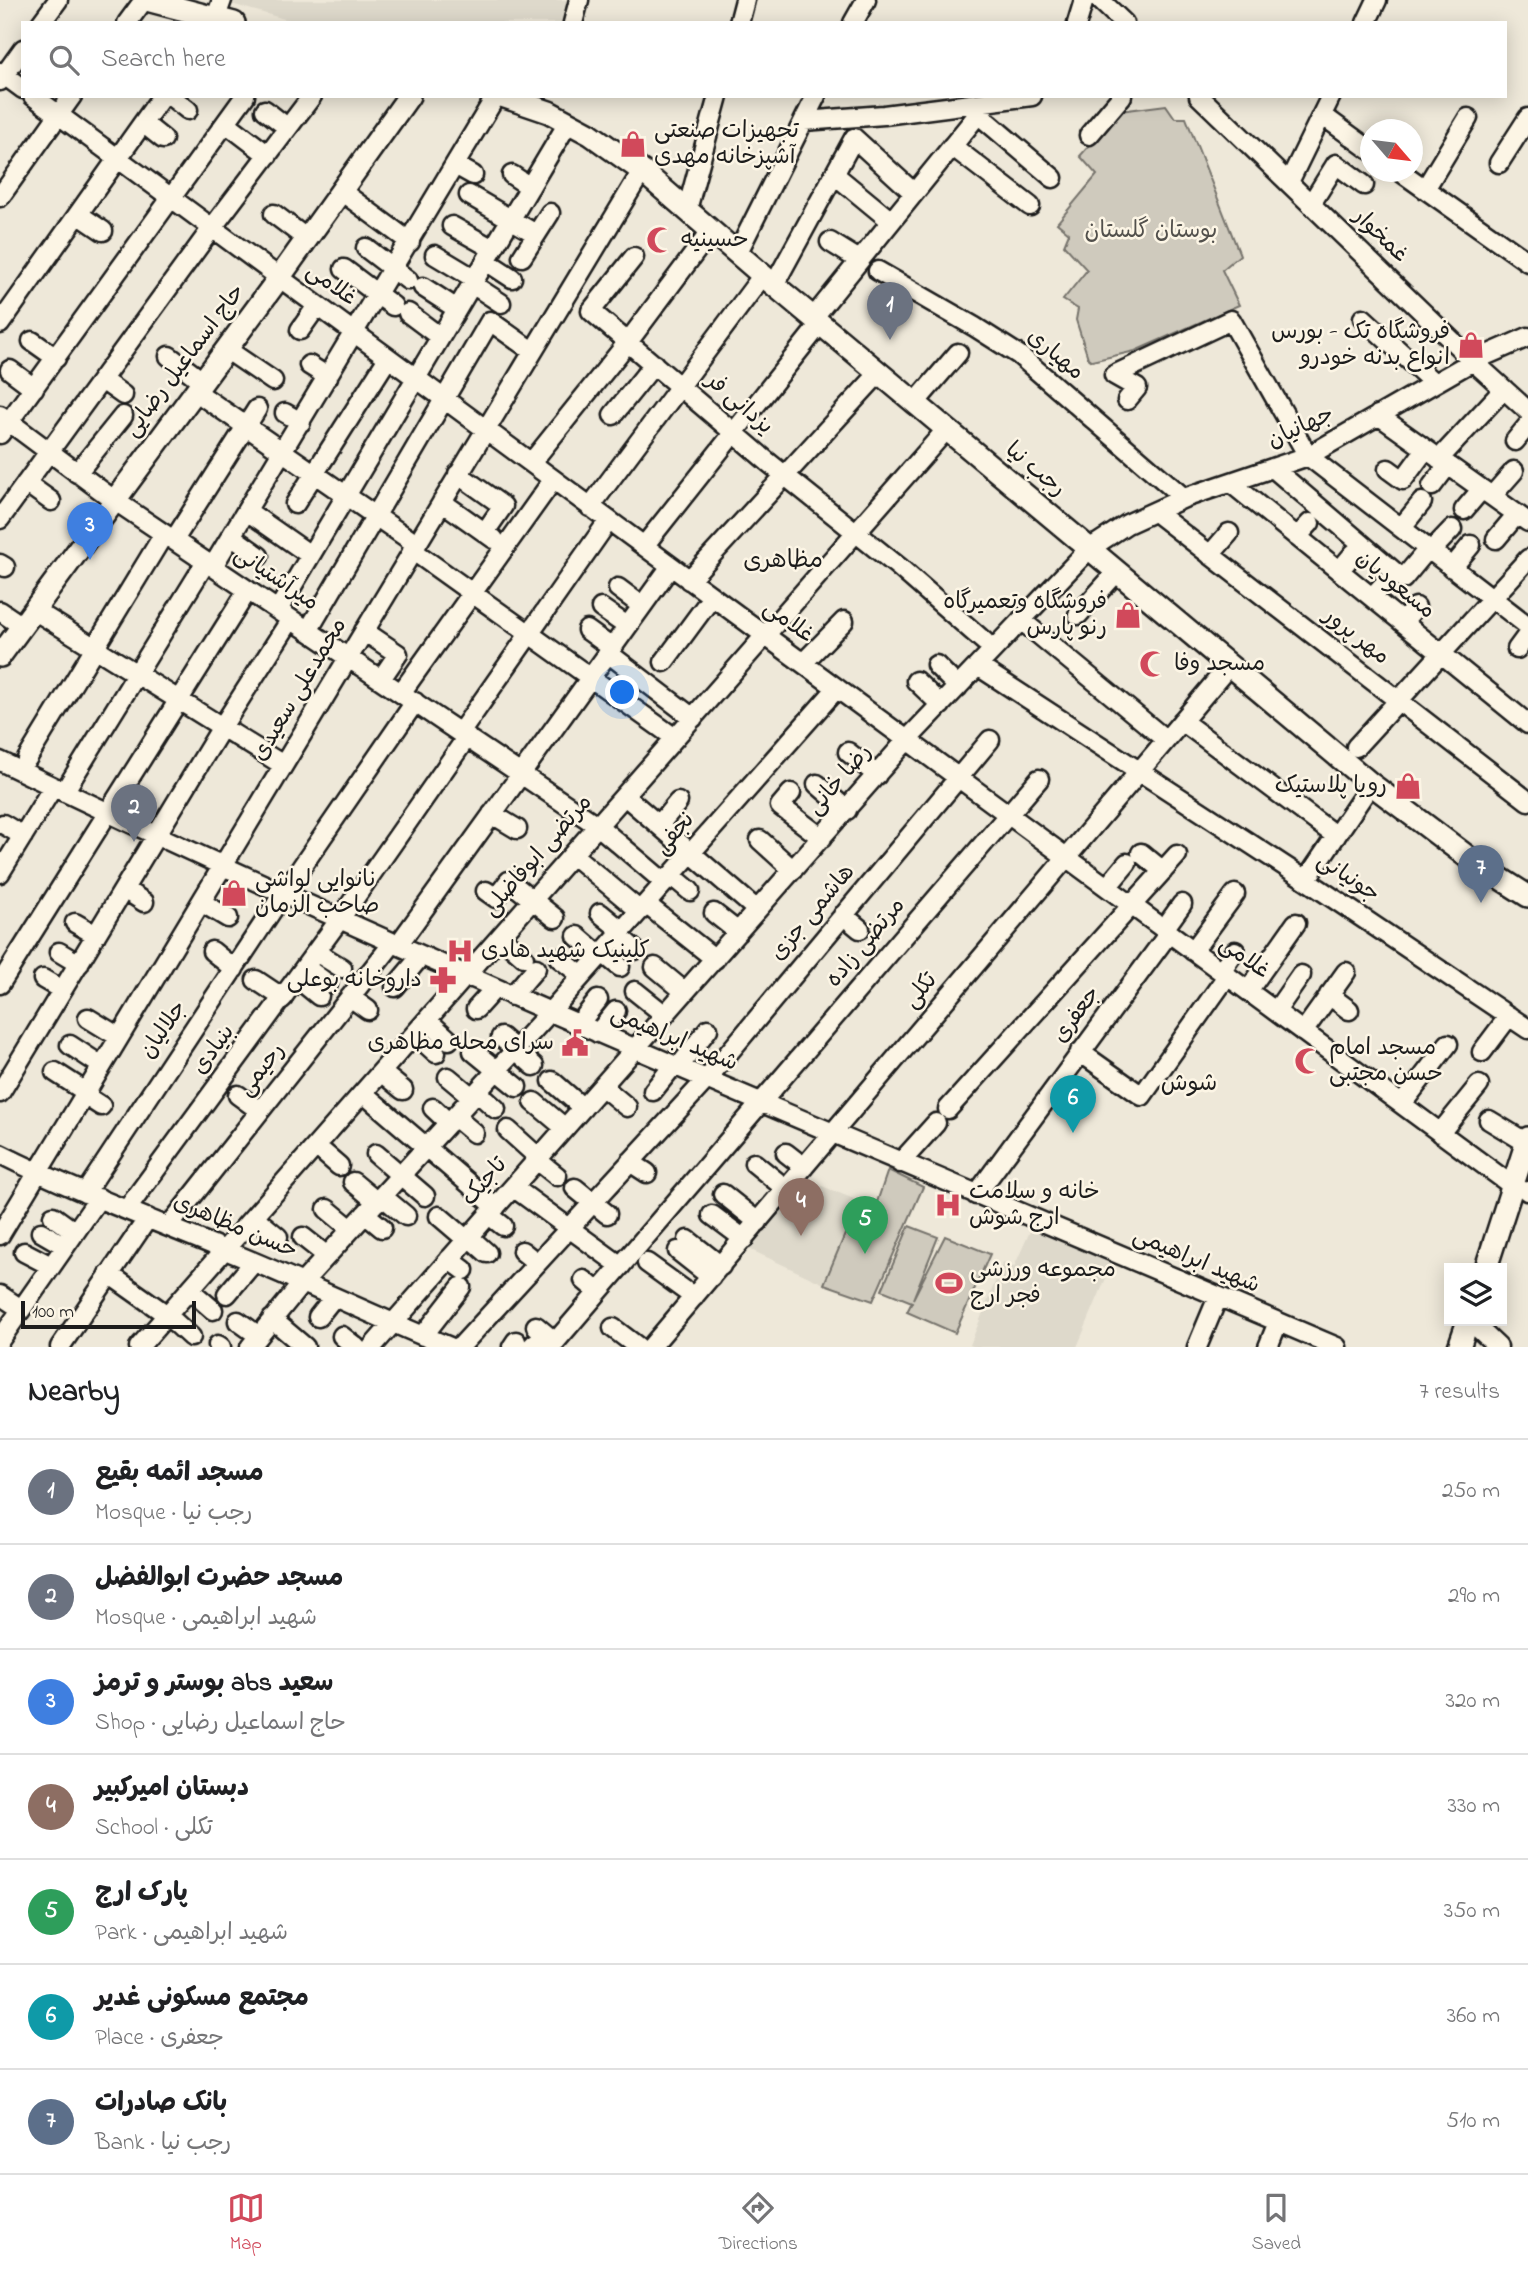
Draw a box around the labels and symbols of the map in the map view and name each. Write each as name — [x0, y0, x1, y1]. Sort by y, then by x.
place label: تجهیزات صنعتی آشپزخانه مهدی — [654, 115, 799, 174]
north arrow — [1360, 119, 1423, 182]
shop icon: تجهیزات صنعتی آشپزخانه مهدی — [618, 129, 648, 159]
street label: غمخوار — [1344, 200, 1415, 271]
park label: بوستان گلستان — [1085, 215, 1217, 248]
place label: حسینیه — [681, 224, 749, 257]
mosque icon: حسینیه — [645, 225, 675, 255]
street label: غلامی — [299, 255, 363, 315]
street label: حاج اسماعیل رضایی — [116, 277, 254, 445]
pin: 1 — [867, 282, 913, 340]
place label: فروشگاه تک - بورس انواع بدنه خودرو — [1271, 316, 1450, 375]
street label: مهیاری — [1019, 321, 1091, 389]
shop icon: فروشگاه تک - بورس انواع بدنه خودرو — [1456, 330, 1486, 360]
street label: یزدانی فر — [696, 364, 780, 443]
street label: جهانیان — [1262, 398, 1340, 458]
street label: رجب نیا — [997, 435, 1073, 505]
pin: 3 — [67, 502, 113, 560]
street label: میرآشتیانی — [227, 538, 325, 620]
street label: مسعودیان — [1348, 543, 1442, 627]
district label: مظاهری — [743, 544, 823, 579]
place label: فروشگاه وتعمیرگاه رنو پارس — [943, 586, 1107, 645]
street label: غلامی — [756, 592, 820, 652]
street label: مهر پرور — [1314, 599, 1396, 674]
shop icon: فروشگاه وتعمیرگاه رنو پارس — [1113, 600, 1143, 630]
street label: محمدعلی سعیدی — [244, 612, 356, 768]
place label: مسجد وفا — [1174, 648, 1265, 681]
mosque icon: مسجد وفا — [1138, 649, 1168, 679]
your location — [605, 675, 639, 709]
street label: رضا خانی — [800, 737, 880, 823]
place label: رویا پلاستیک — [1275, 770, 1387, 803]
shop icon: رویا پلاستیک — [1393, 771, 1423, 801]
pin: 2 — [111, 784, 157, 842]
street label: مرتضی ابوفاضلی — [475, 788, 601, 924]
street label: نجفی — [647, 805, 703, 863]
street label: جونیانی — [1310, 845, 1386, 911]
pin: 7 — [1458, 845, 1504, 903]
street label: هاشمی جزی — [763, 857, 863, 969]
place label: نانوایی لواشی صاحب الزمان — [255, 864, 379, 923]
shop icon: نانوایی لواشی صاحب الزمان — [219, 878, 249, 908]
street label: مرتضی زاده — [819, 891, 913, 995]
street label: غلامی — [1212, 928, 1276, 988]
place label: کلینیک شهید هادی — [481, 935, 650, 968]
hospital icon: کلینیک شهید هادی — [445, 936, 475, 966]
place label: داروخانه بوعلی — [287, 964, 422, 997]
pharmacy icon: داروخانه بوعلی — [428, 965, 458, 995]
street label: تکلی — [896, 966, 946, 1016]
street label: جعفری — [1045, 979, 1109, 1051]
street label: جلالیان — [132, 994, 196, 1066]
street label: شهید ابراهیمی — [605, 997, 743, 1081]
street label: بنیادی — [184, 1018, 244, 1082]
place label: سرای محله مظاهری — [367, 1027, 554, 1060]
public building icon: سرای محله مظاهری — [560, 1028, 590, 1058]
place label: مسجد امام حسن مجتبی — [1329, 1032, 1443, 1091]
street label: رحیمی — [230, 1036, 294, 1104]
mosque icon: مسجد امام حسن مجتبی — [1293, 1046, 1323, 1076]
district label: شوش — [1161, 1067, 1217, 1102]
pin: 6 — [1050, 1075, 1096, 1133]
street label: تاجیک — [454, 1150, 516, 1214]
place label: خانه و سلامت ارج شوش — [969, 1176, 1100, 1235]
pin: 4 — [778, 1178, 824, 1236]
street label: حسن مظاهری — [168, 1186, 302, 1268]
hospital icon: خانه و سلامت ارج شوش — [933, 1190, 963, 1220]
pin: 5 — [842, 1196, 888, 1254]
street label: شهید ابراهیمی — [1127, 1219, 1265, 1303]
place label: مجموعه ورزشی فجر ارج — [970, 1254, 1116, 1313]
sports icon: مجموعه ورزشی فجر ارج — [934, 1268, 964, 1298]
scale bar — [21, 1298, 196, 1330]

